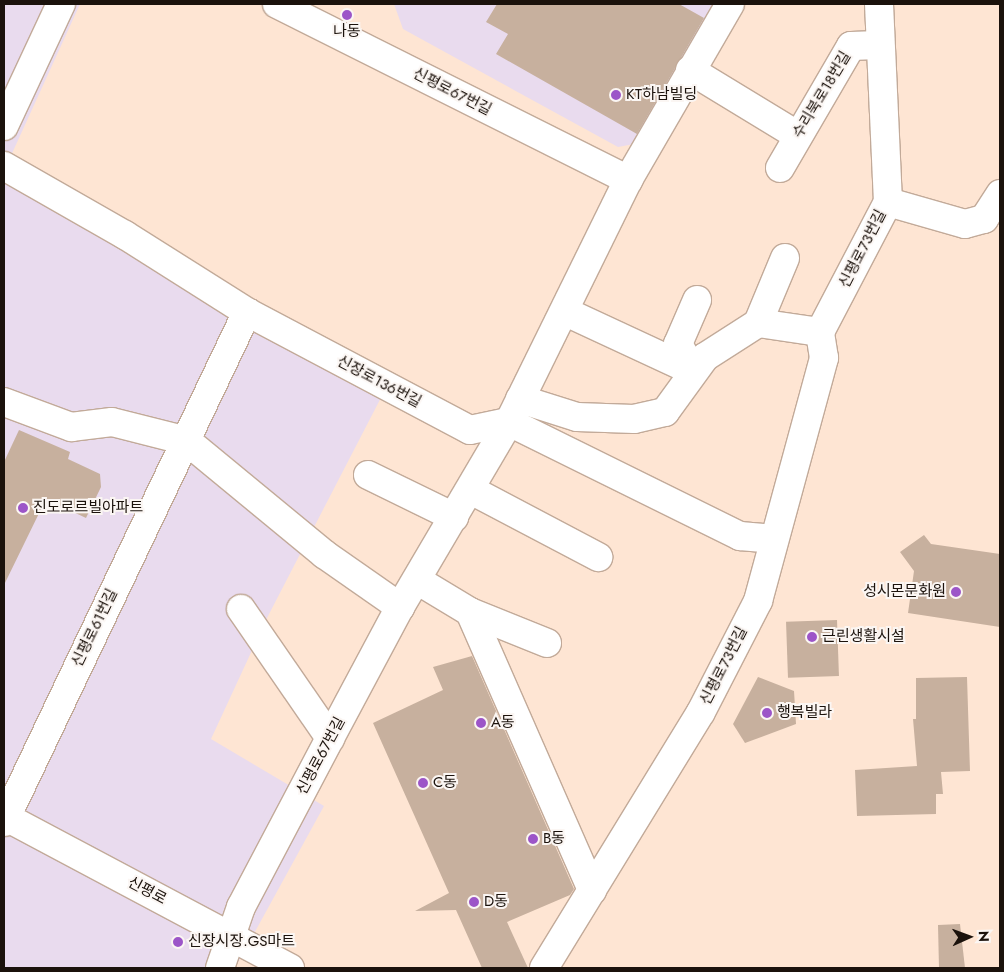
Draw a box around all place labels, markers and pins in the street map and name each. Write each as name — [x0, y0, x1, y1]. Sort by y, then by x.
marker: 나동 — [341, 9, 353, 21]
place label: 나동 — [333, 23, 361, 41]
place label: KT하남빌딩 — [626, 86, 697, 104]
marker: KT하남빌딩 — [610, 89, 622, 101]
place label: 진도로르빌아파트 — [33, 499, 143, 517]
marker: 진도로르빌아파트 — [17, 502, 29, 514]
place label: 성시몬문화원 — [863, 583, 946, 601]
marker: 성시몬문화원 — [950, 586, 962, 598]
place label: 근린생활시설 — [822, 628, 905, 646]
marker: 근린생활시설 — [806, 631, 818, 643]
place label: 행복빌라 — [777, 704, 832, 722]
marker: 행복빌라 — [761, 707, 773, 719]
place label: A동 — [491, 714, 515, 732]
marker: A동 — [475, 717, 487, 729]
place label: C동 — [433, 774, 457, 792]
marker: C동 — [417, 777, 429, 789]
place label: B동 — [543, 830, 565, 848]
marker: B동 — [527, 833, 539, 845]
place label: D동 — [484, 893, 508, 911]
marker: D동 — [468, 896, 480, 908]
place label: 신장시장.GS마트 — [188, 933, 295, 951]
marker: 신장시장.GS마트 — [172, 936, 184, 948]

